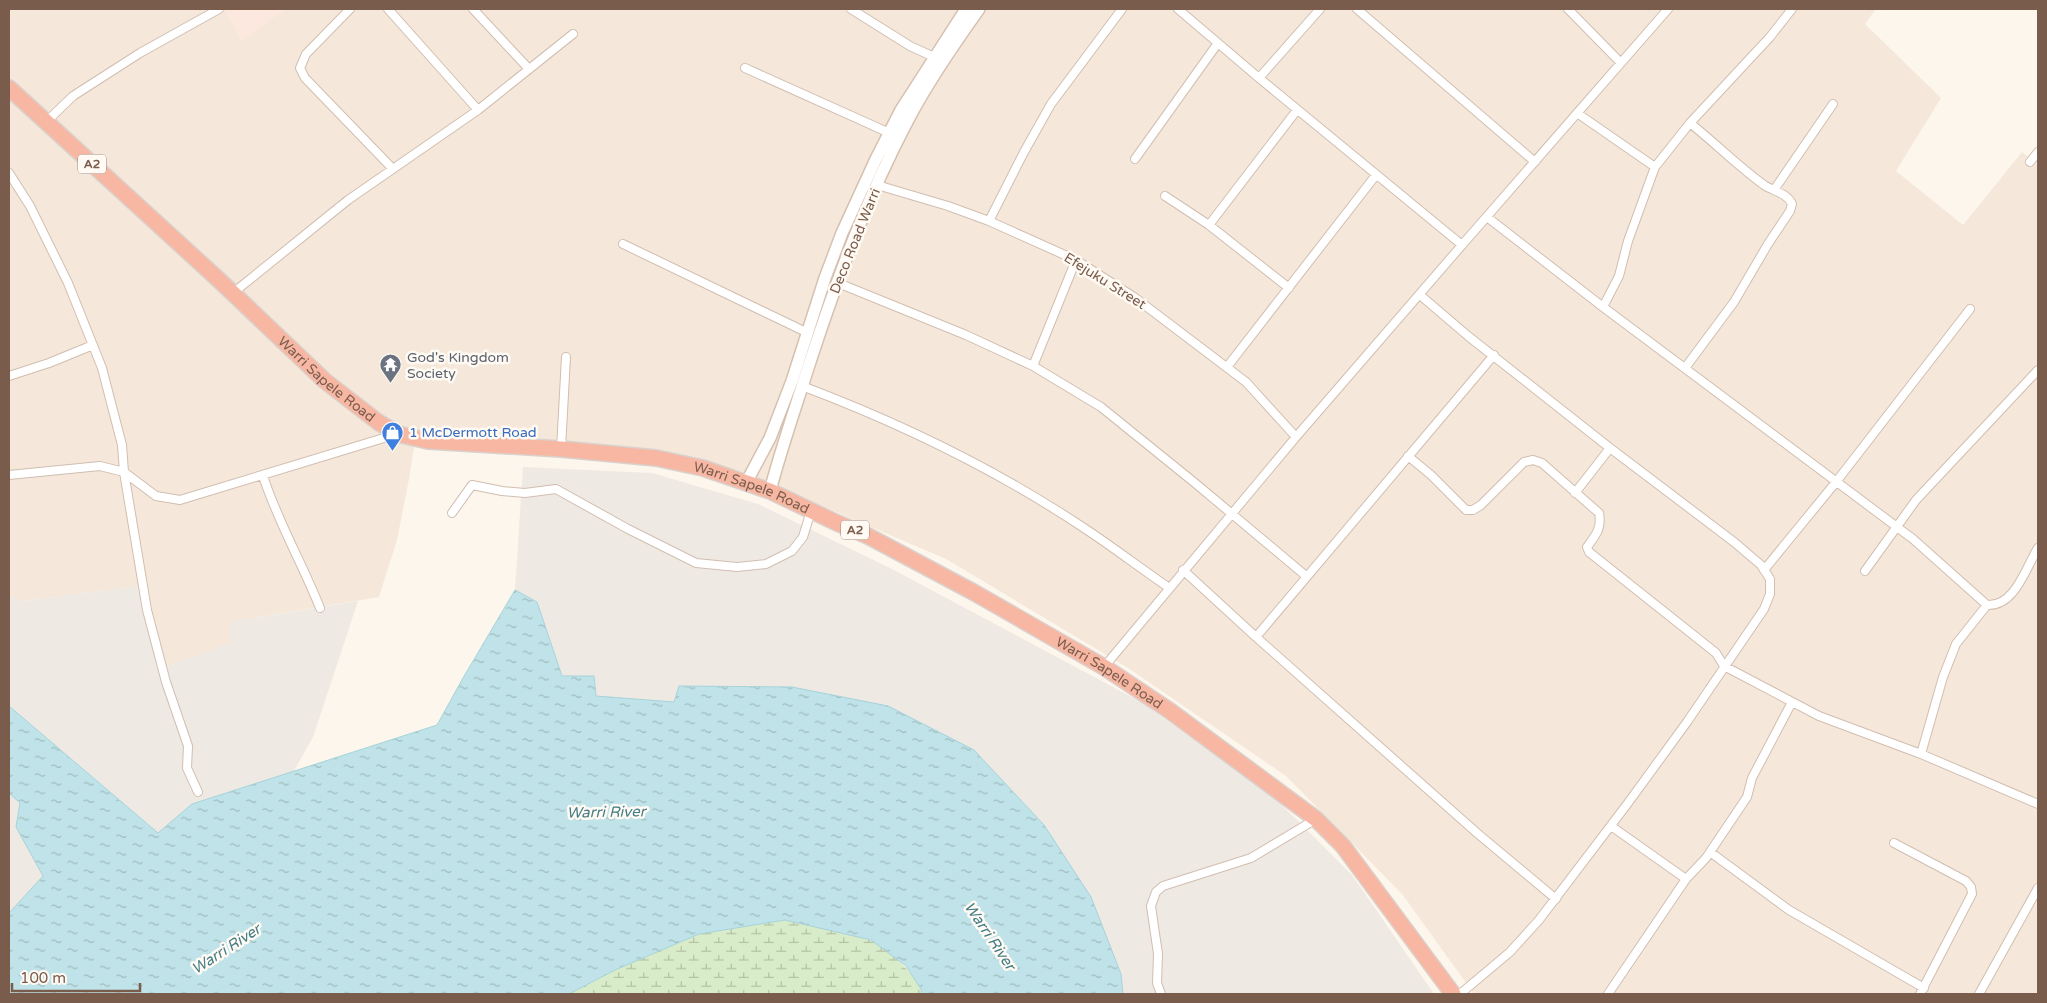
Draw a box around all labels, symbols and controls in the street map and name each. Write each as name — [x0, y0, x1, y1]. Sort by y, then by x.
road number: A2 — [78, 154, 106, 173]
street label: Deco Road Warri — [826, 186, 884, 296]
street label: Efejuku Street — [1061, 249, 1150, 313]
street label: Warri Sapele Road — [275, 332, 379, 425]
place label: God's Kingdom Society — [407, 349, 509, 382]
temple icon: God's Kingdom Society — [379, 353, 403, 384]
shop icon: 1 McDermott Road — [381, 420, 405, 451]
place label: 1 McDermott Road — [409, 424, 537, 441]
street label: Warri Sapele Road — [692, 458, 812, 517]
road number: A2 — [841, 520, 869, 540]
street label: Warri Sapele Road — [1053, 633, 1166, 712]
water label: Warri River — [567, 802, 648, 822]
water label: Warri River — [961, 898, 1021, 975]
water label: Warri River — [188, 919, 266, 978]
scale bar — [12, 960, 140, 992]
text: 100 m — [20, 969, 66, 987]

